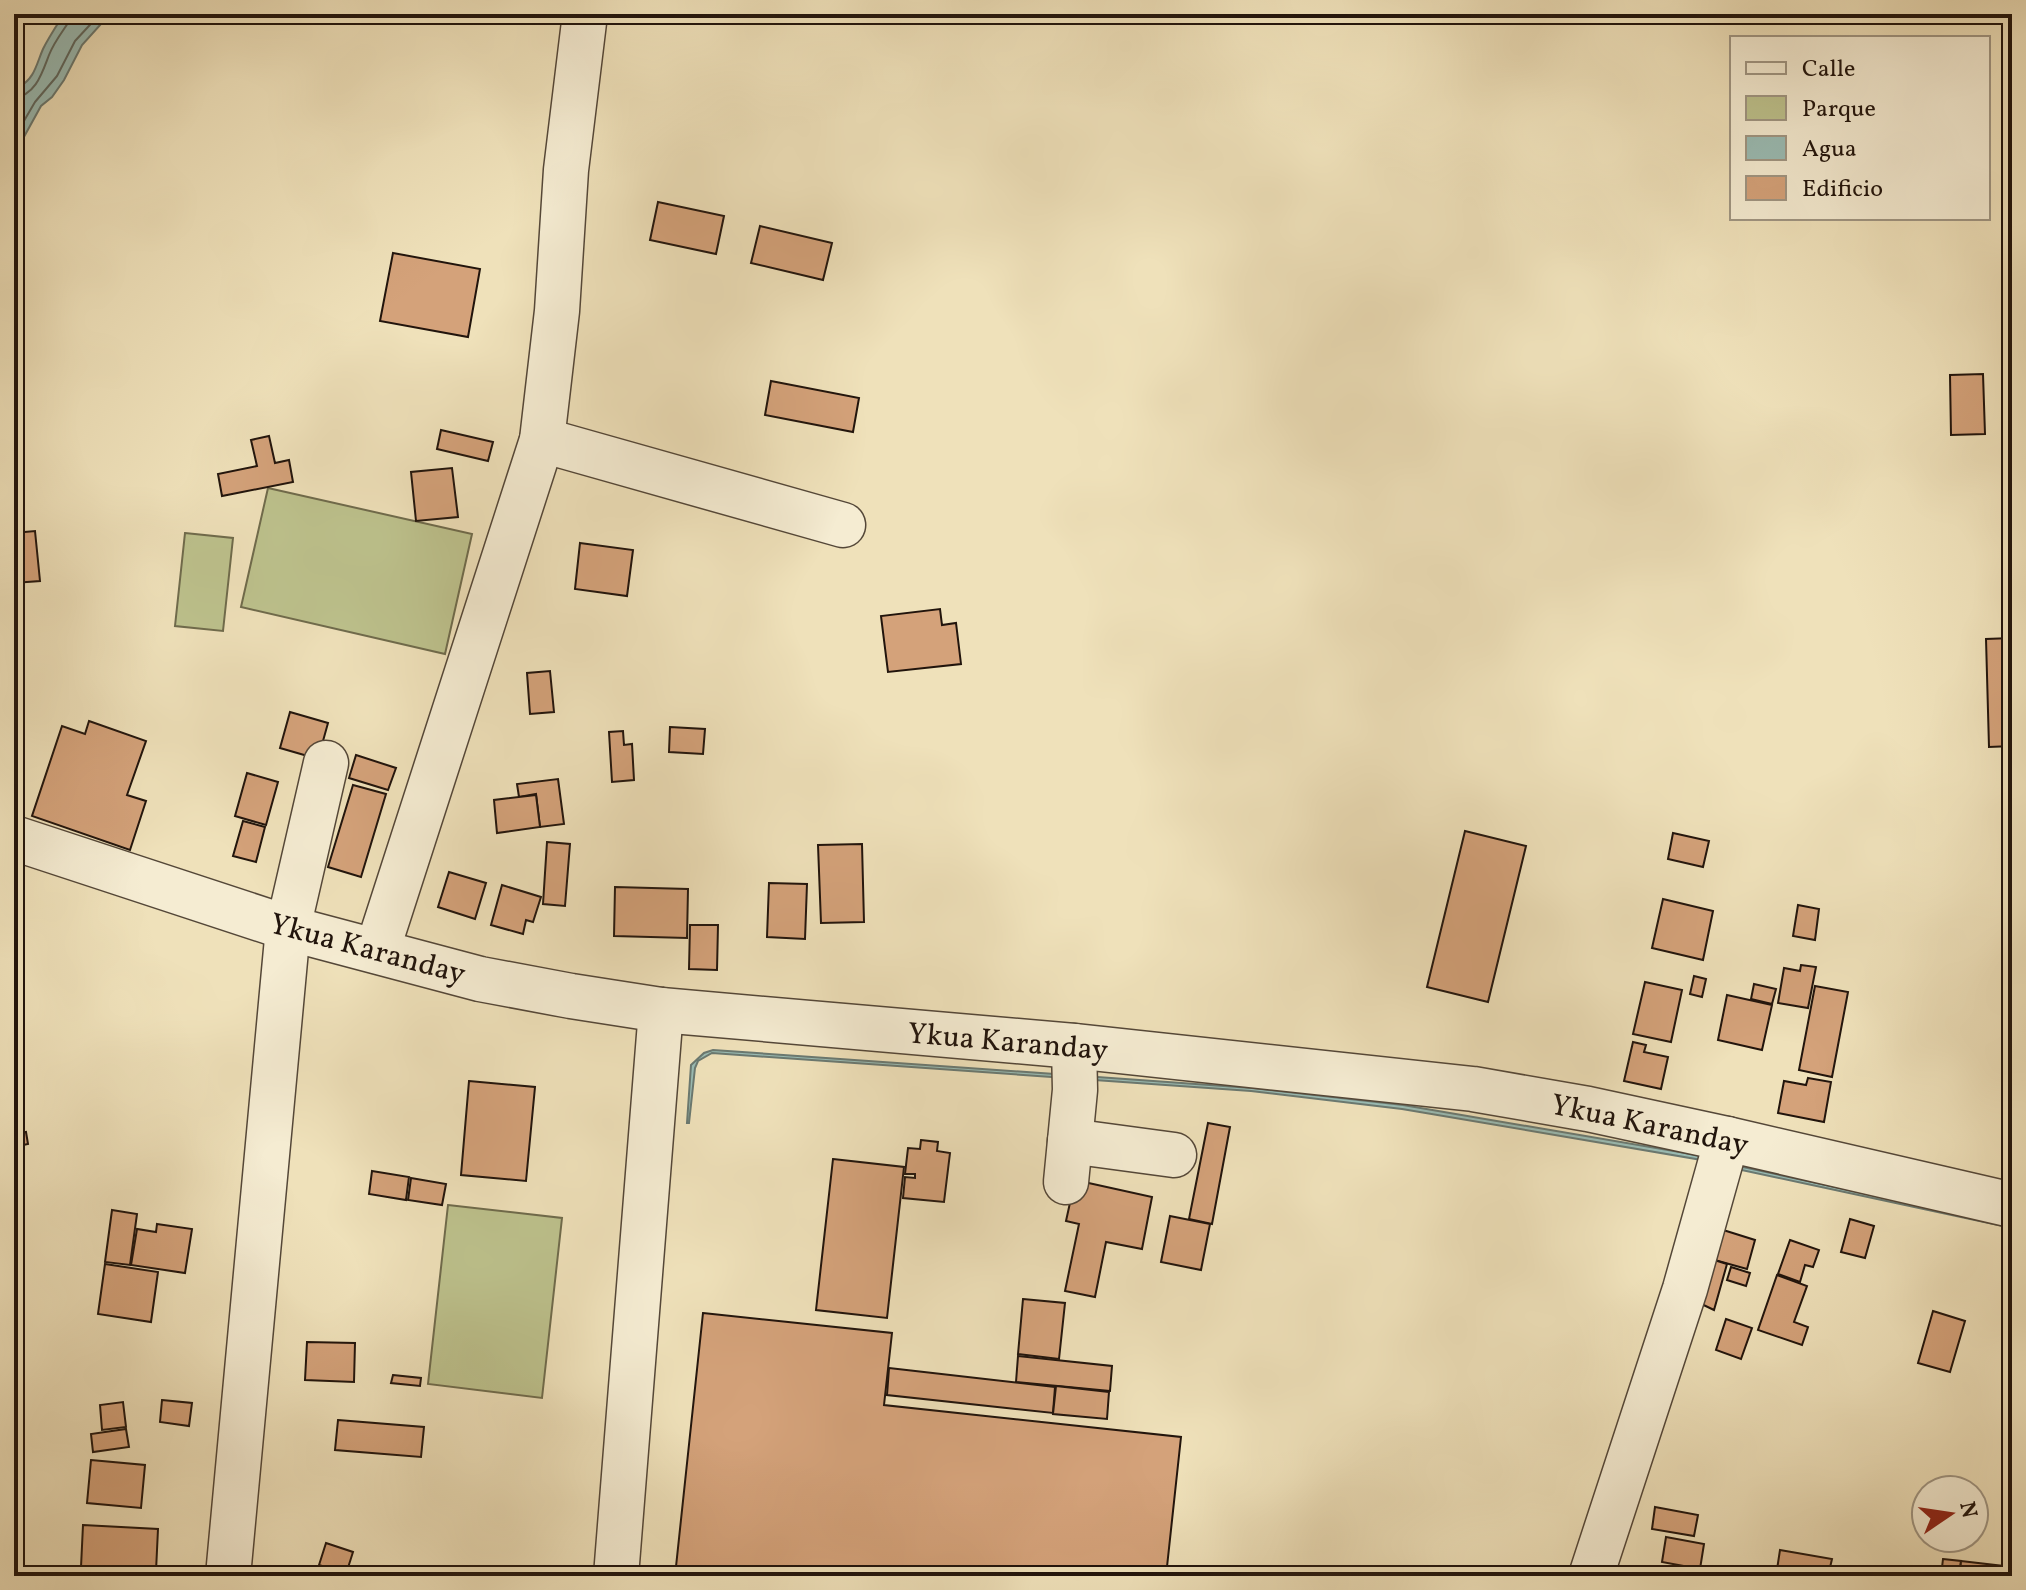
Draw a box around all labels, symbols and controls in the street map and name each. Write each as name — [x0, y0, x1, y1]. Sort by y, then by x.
legend — [1730, 36, 1990, 220]
text: Calle — [1802, 53, 1855, 87]
text: Parque — [1802, 93, 1876, 127]
text: Agua — [1802, 133, 1857, 167]
text: Edificio — [1802, 173, 1883, 207]
street label: Ykua Karanday — [265, 904, 470, 996]
street label: Ykua Karanday — [906, 1013, 1110, 1073]
street label: Ykua Karanday — [1547, 1085, 1752, 1167]
north arrow — [1910, 1474, 1990, 1554]
text: N — [1950, 1499, 1984, 1521]

